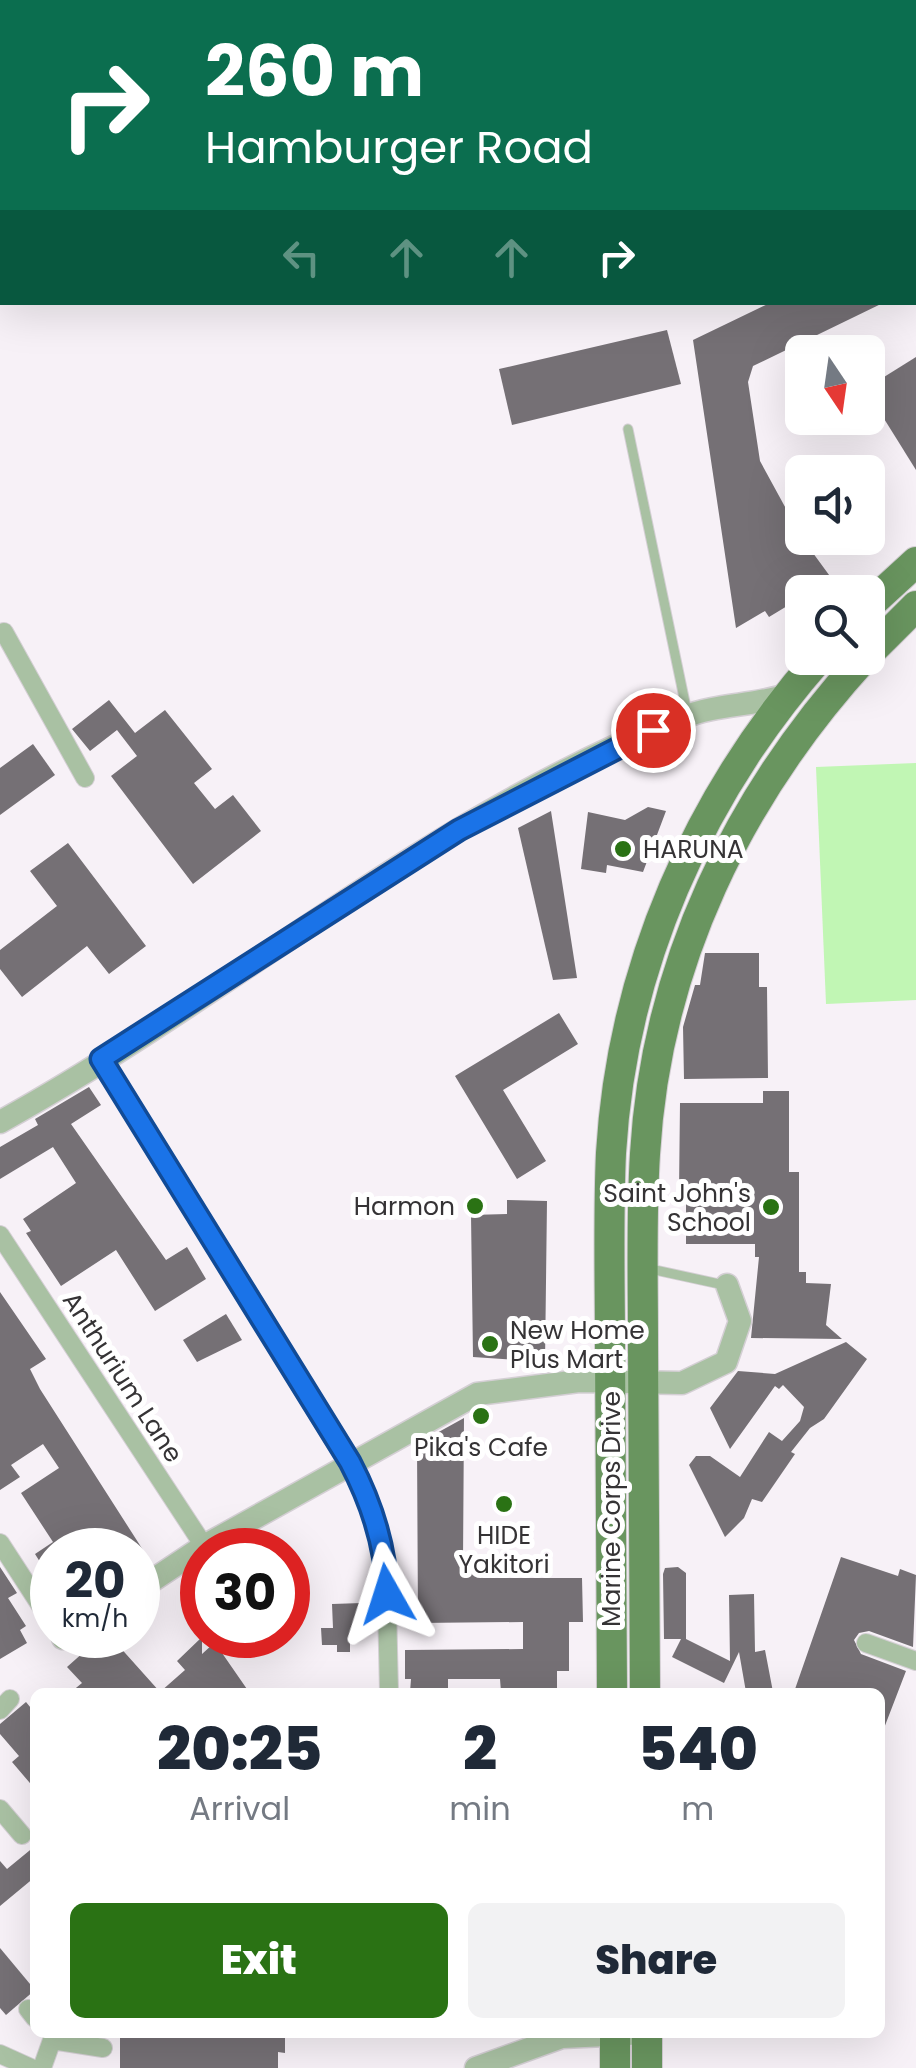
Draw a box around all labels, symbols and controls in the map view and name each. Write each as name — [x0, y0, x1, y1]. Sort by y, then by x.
text: 260 m — [205, 22, 424, 121]
icon: right — [40, 40, 170, 170]
text: Hamburger Road — [205, 116, 593, 179]
icon: left — [274, 230, 329, 285]
icon: ahead — [379, 230, 434, 285]
icon: ahead — [484, 230, 539, 285]
icon: right — [589, 230, 644, 285]
north arrow — [785, 335, 885, 435]
map controls — [785, 335, 885, 675]
button: sound — [785, 455, 885, 555]
button: search — [785, 575, 885, 675]
pin — [611, 688, 696, 773]
icon: arrive — [626, 703, 681, 758]
place label: HARUNA — [643, 832, 744, 867]
marker: HARUNA — [612, 838, 634, 860]
place label: Saint John's School — [603, 1176, 751, 1240]
place label: Harmon — [354, 1189, 455, 1224]
marker: Harmon — [464, 1195, 486, 1217]
marker: Saint John's School — [760, 1196, 782, 1218]
street label: Anthurium Lane — [54, 1285, 191, 1469]
place label: New Home Plus Mart — [510, 1313, 645, 1377]
marker: New Home Plus Mart — [479, 1333, 501, 1355]
street label: Marine Corps Drive — [594, 1391, 629, 1627]
marker: Pika's Cafe — [470, 1405, 492, 1427]
place label: Pika's Cafe — [414, 1430, 548, 1465]
marker: HIDE Yakitori — [493, 1493, 515, 1515]
place label: HIDE Yakitori — [458, 1518, 550, 1582]
speed limit sign: 30 — [180, 1528, 310, 1658]
position arrow — [335, 1542, 439, 1646]
text: 20 — [64, 1545, 126, 1616]
text: km/h — [62, 1601, 128, 1636]
text: 20:25 — [157, 1707, 322, 1791]
text: 2 — [463, 1707, 497, 1791]
text: 540 — [638, 1707, 758, 1791]
text: Arrival — [189, 1786, 290, 1831]
text: min — [449, 1786, 511, 1831]
text: m — [681, 1786, 714, 1831]
button: Exit — [70, 1903, 448, 2018]
button: Share — [468, 1903, 845, 2018]

